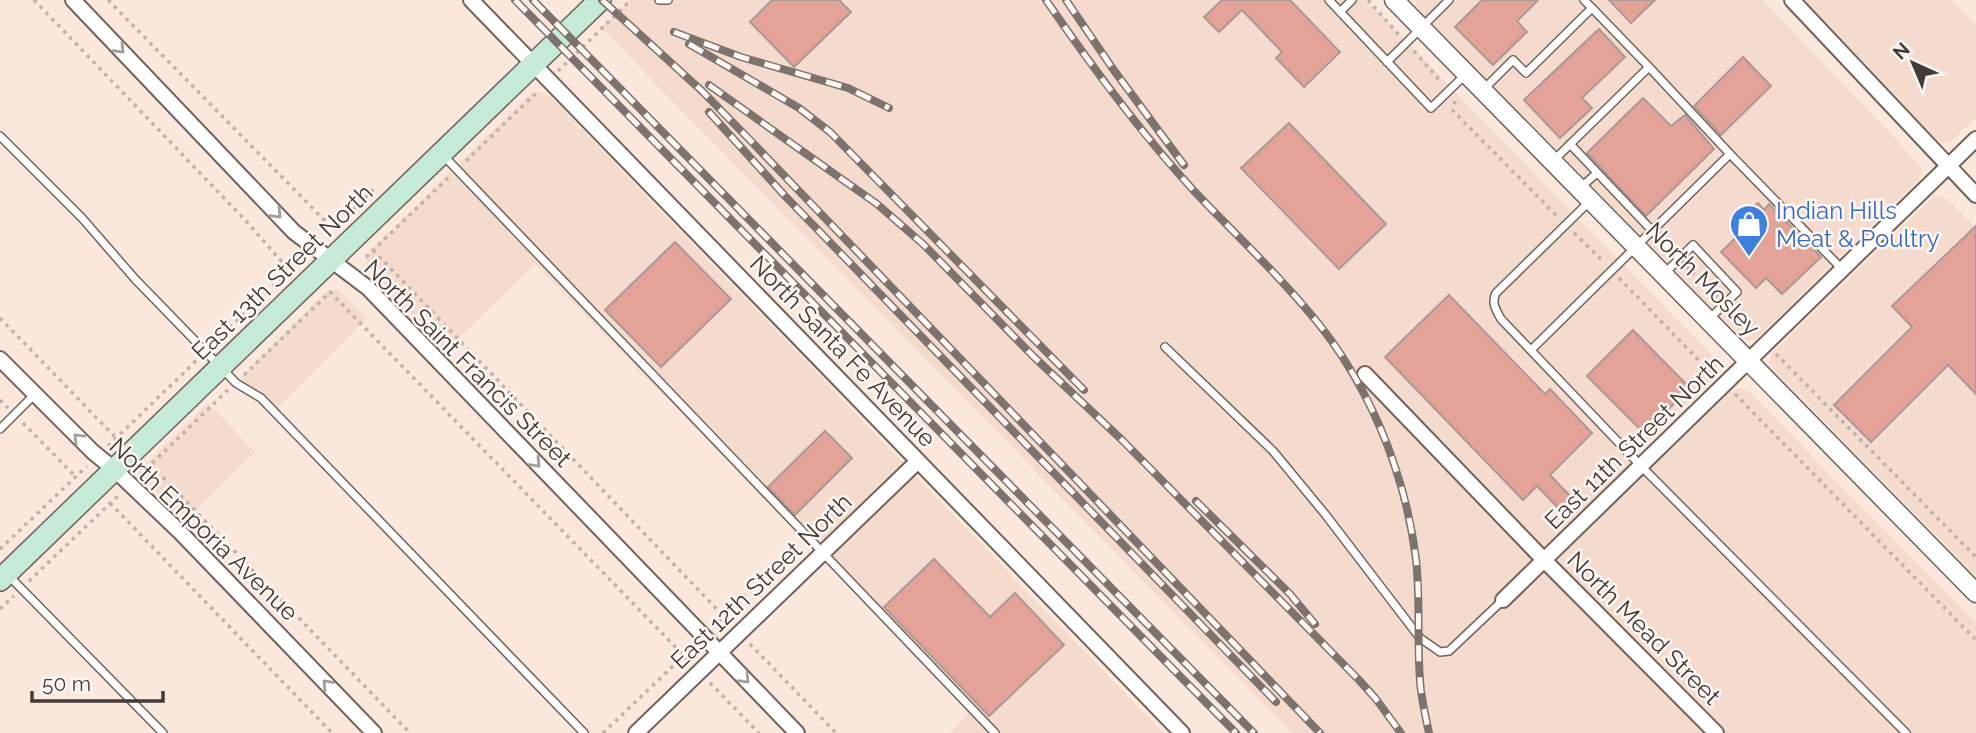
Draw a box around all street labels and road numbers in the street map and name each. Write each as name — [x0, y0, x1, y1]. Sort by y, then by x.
street label: East 13th Street North — [185, 178, 379, 366]
street label: North Mosley — [1640, 216, 1766, 342]
street label: North Santa Fe Avenue — [744, 249, 942, 453]
street label: North Saint Francis Street — [358, 253, 578, 473]
street label: East 11th Street North — [1538, 349, 1730, 535]
street label: North Emporia Avenue — [104, 431, 304, 627]
street label: East 12th Street North — [665, 487, 857, 675]
street label: North Mead Street — [1561, 545, 1727, 711]

